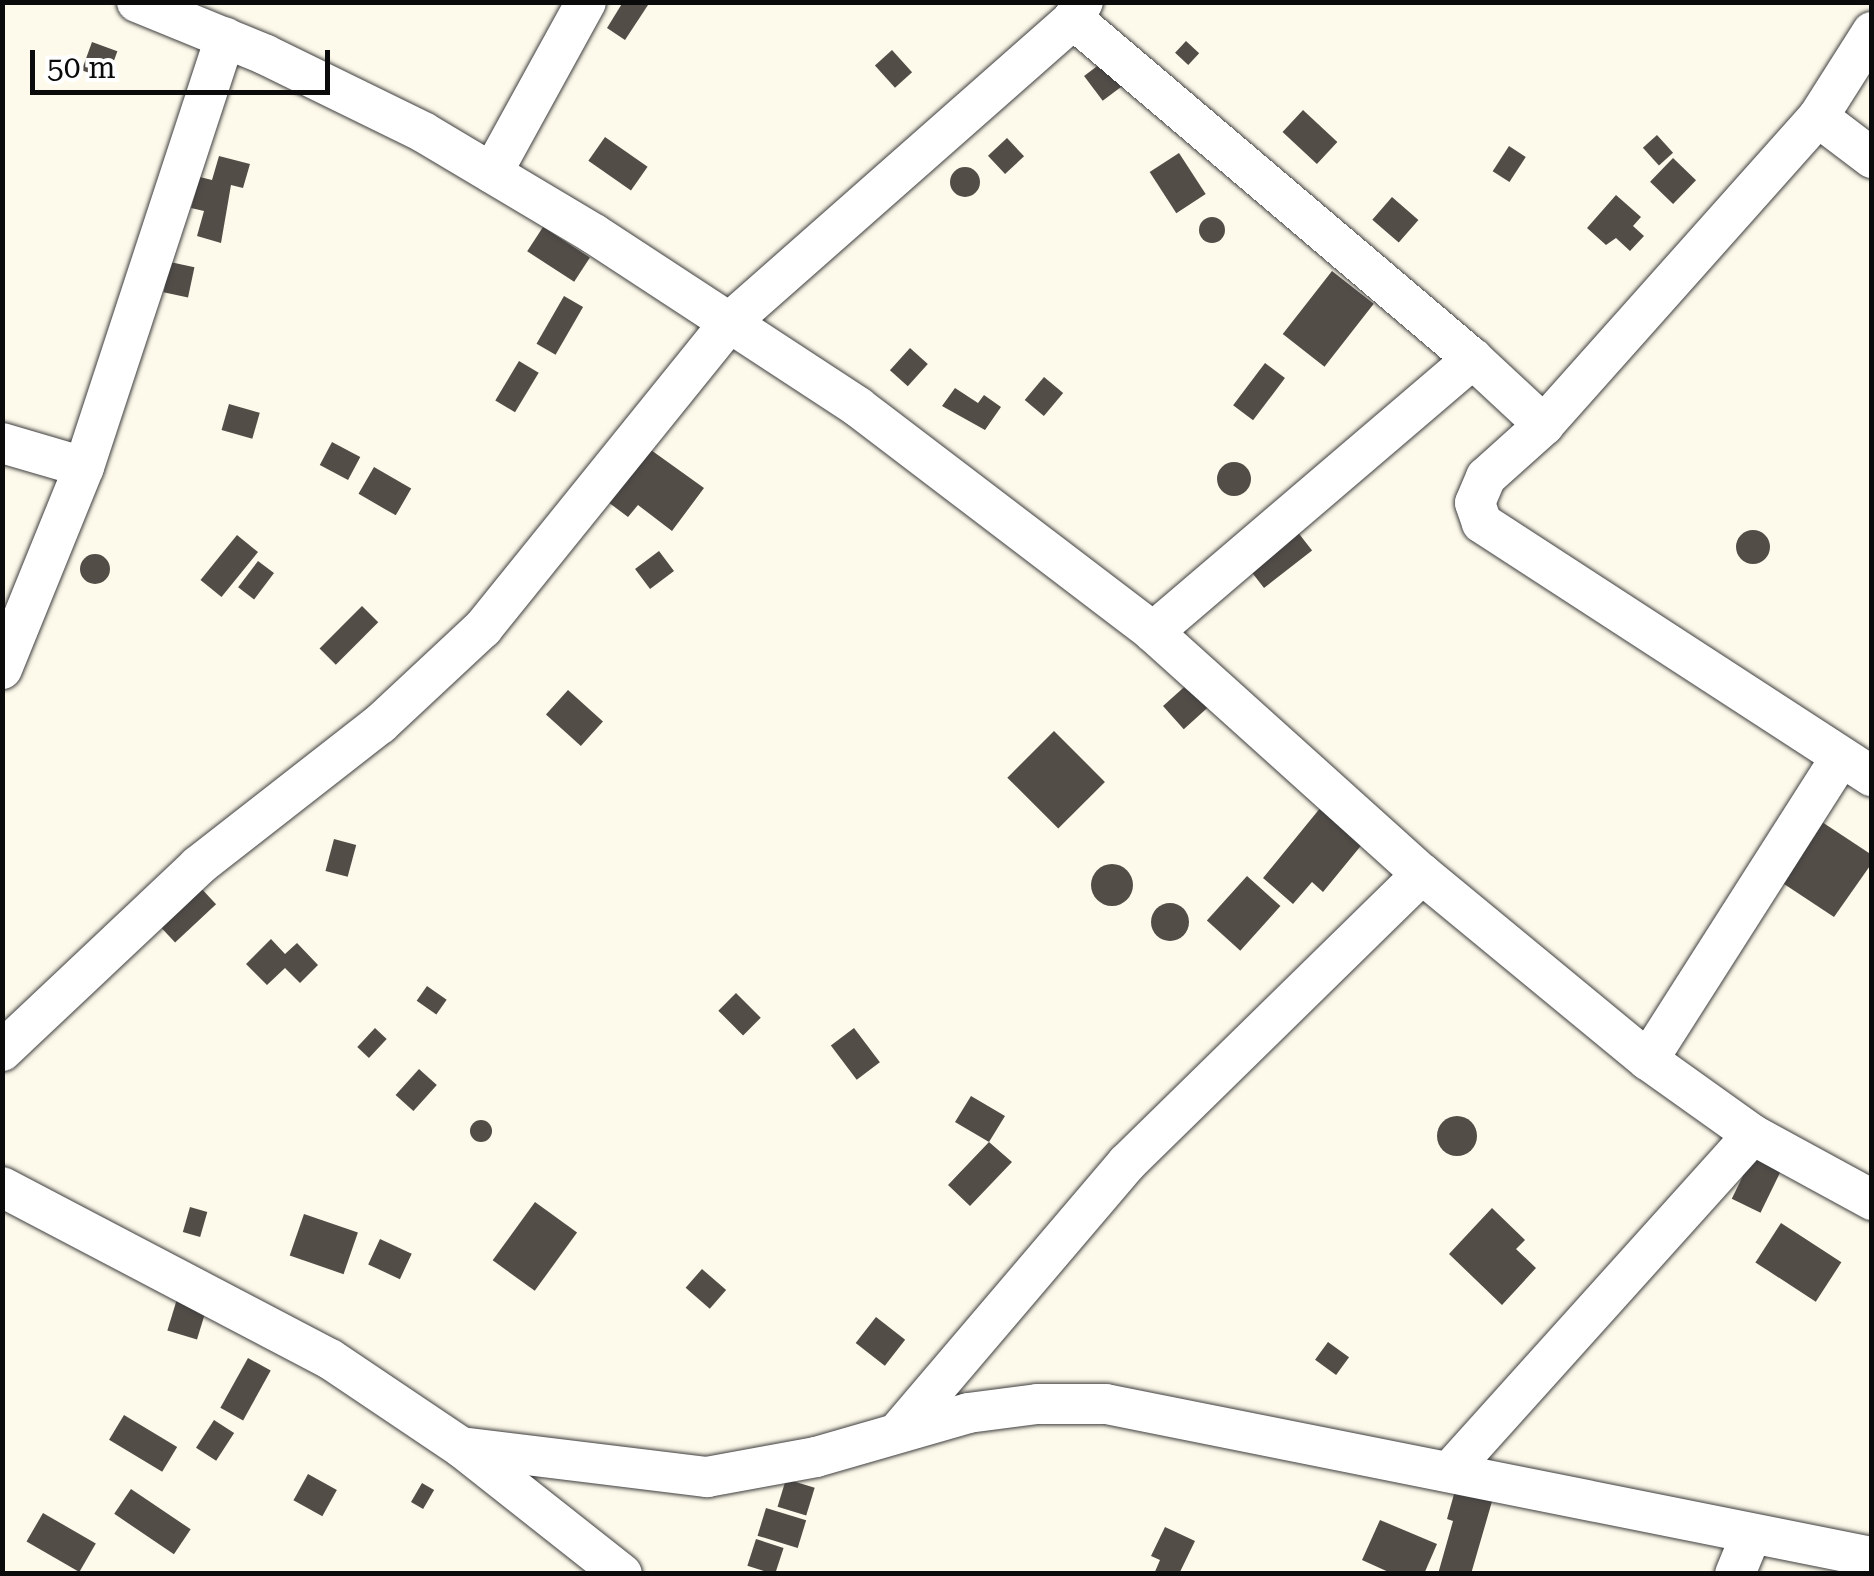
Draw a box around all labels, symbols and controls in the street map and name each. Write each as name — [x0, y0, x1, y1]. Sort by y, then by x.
scale bar — [35, 30, 335, 92]
text: 50 m — [47, 50, 116, 85]

